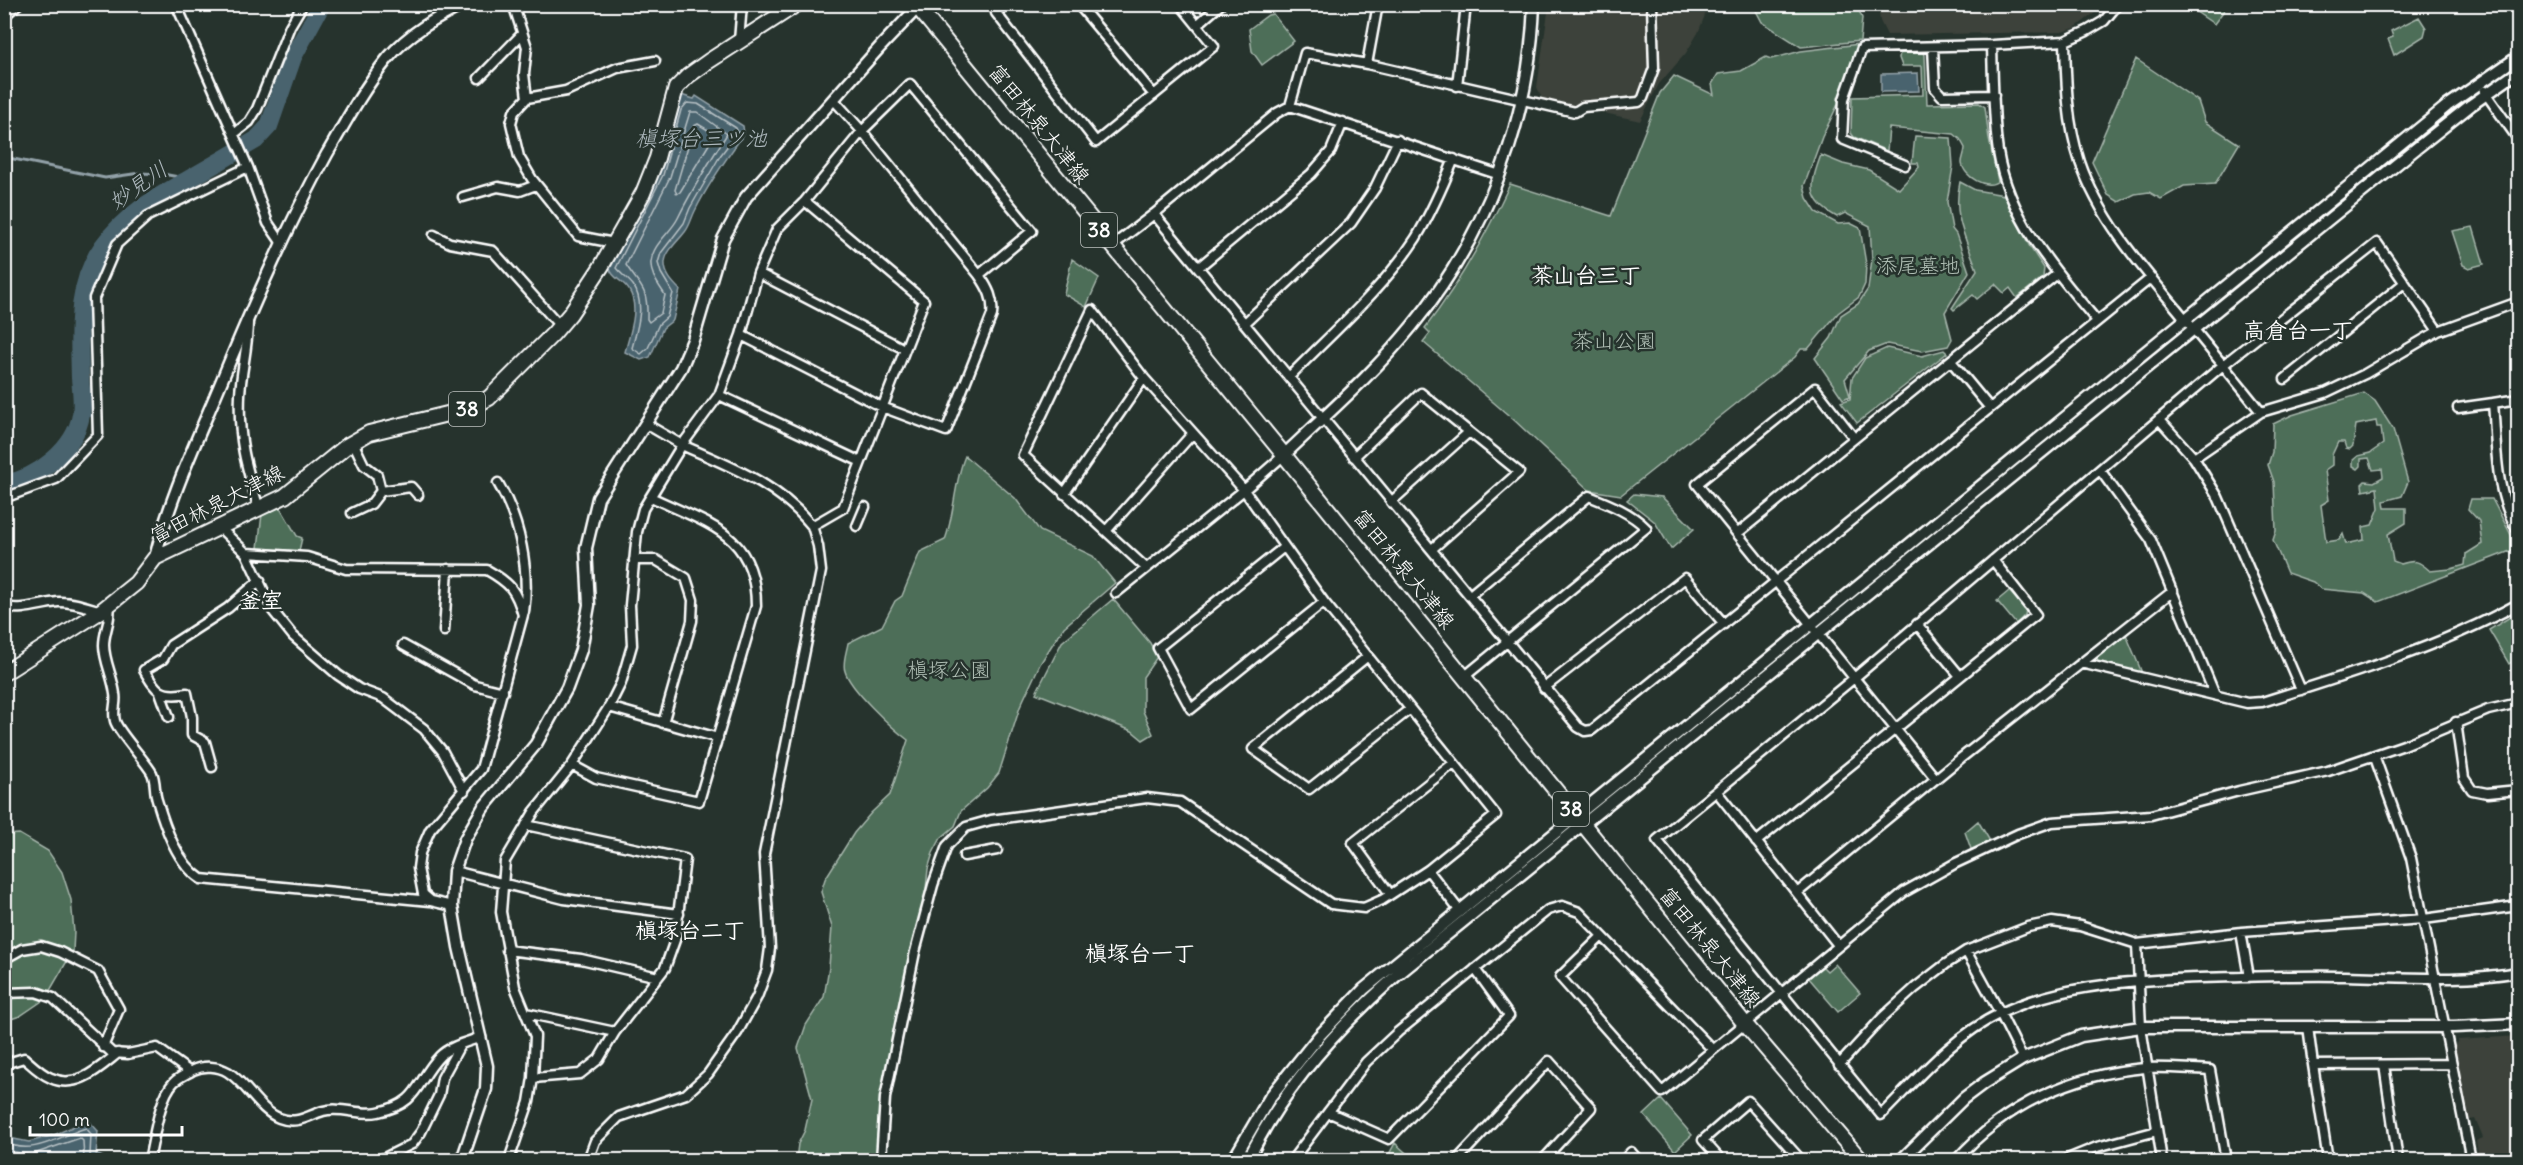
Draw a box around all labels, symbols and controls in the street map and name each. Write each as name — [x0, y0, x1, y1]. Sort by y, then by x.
street label: 富田林泉大津線 — [983, 58, 1096, 189]
water label: 槇塚台三ツ池 — [635, 124, 768, 152]
water label: 妙見川 — [103, 155, 173, 215]
road number: 38 — [1081, 213, 1117, 247]
park label: 添尾墓地 — [1876, 252, 1960, 279]
district label: 茶山台三丁 — [1531, 261, 1641, 289]
district label: 高倉台一丁 — [2243, 316, 2353, 344]
park label: 茶山公園 — [1572, 327, 1656, 354]
road number: 38 — [449, 392, 485, 426]
street label: 富田林泉大津線 — [145, 458, 288, 549]
street label: 富田林泉大津線 — [1348, 503, 1461, 634]
district label: 釜室 — [239, 586, 283, 614]
park label: 槇塚公園 — [907, 656, 991, 683]
road number: 38 — [1553, 792, 1589, 826]
street label: 富田林泉大津線 — [1654, 881, 1767, 1012]
district label: 槇塚台二丁 — [635, 916, 745, 944]
district label: 槇塚台一丁 — [1085, 939, 1195, 967]
scale bar — [30, 1099, 182, 1137]
text: 100 m — [39, 1108, 90, 1131]

